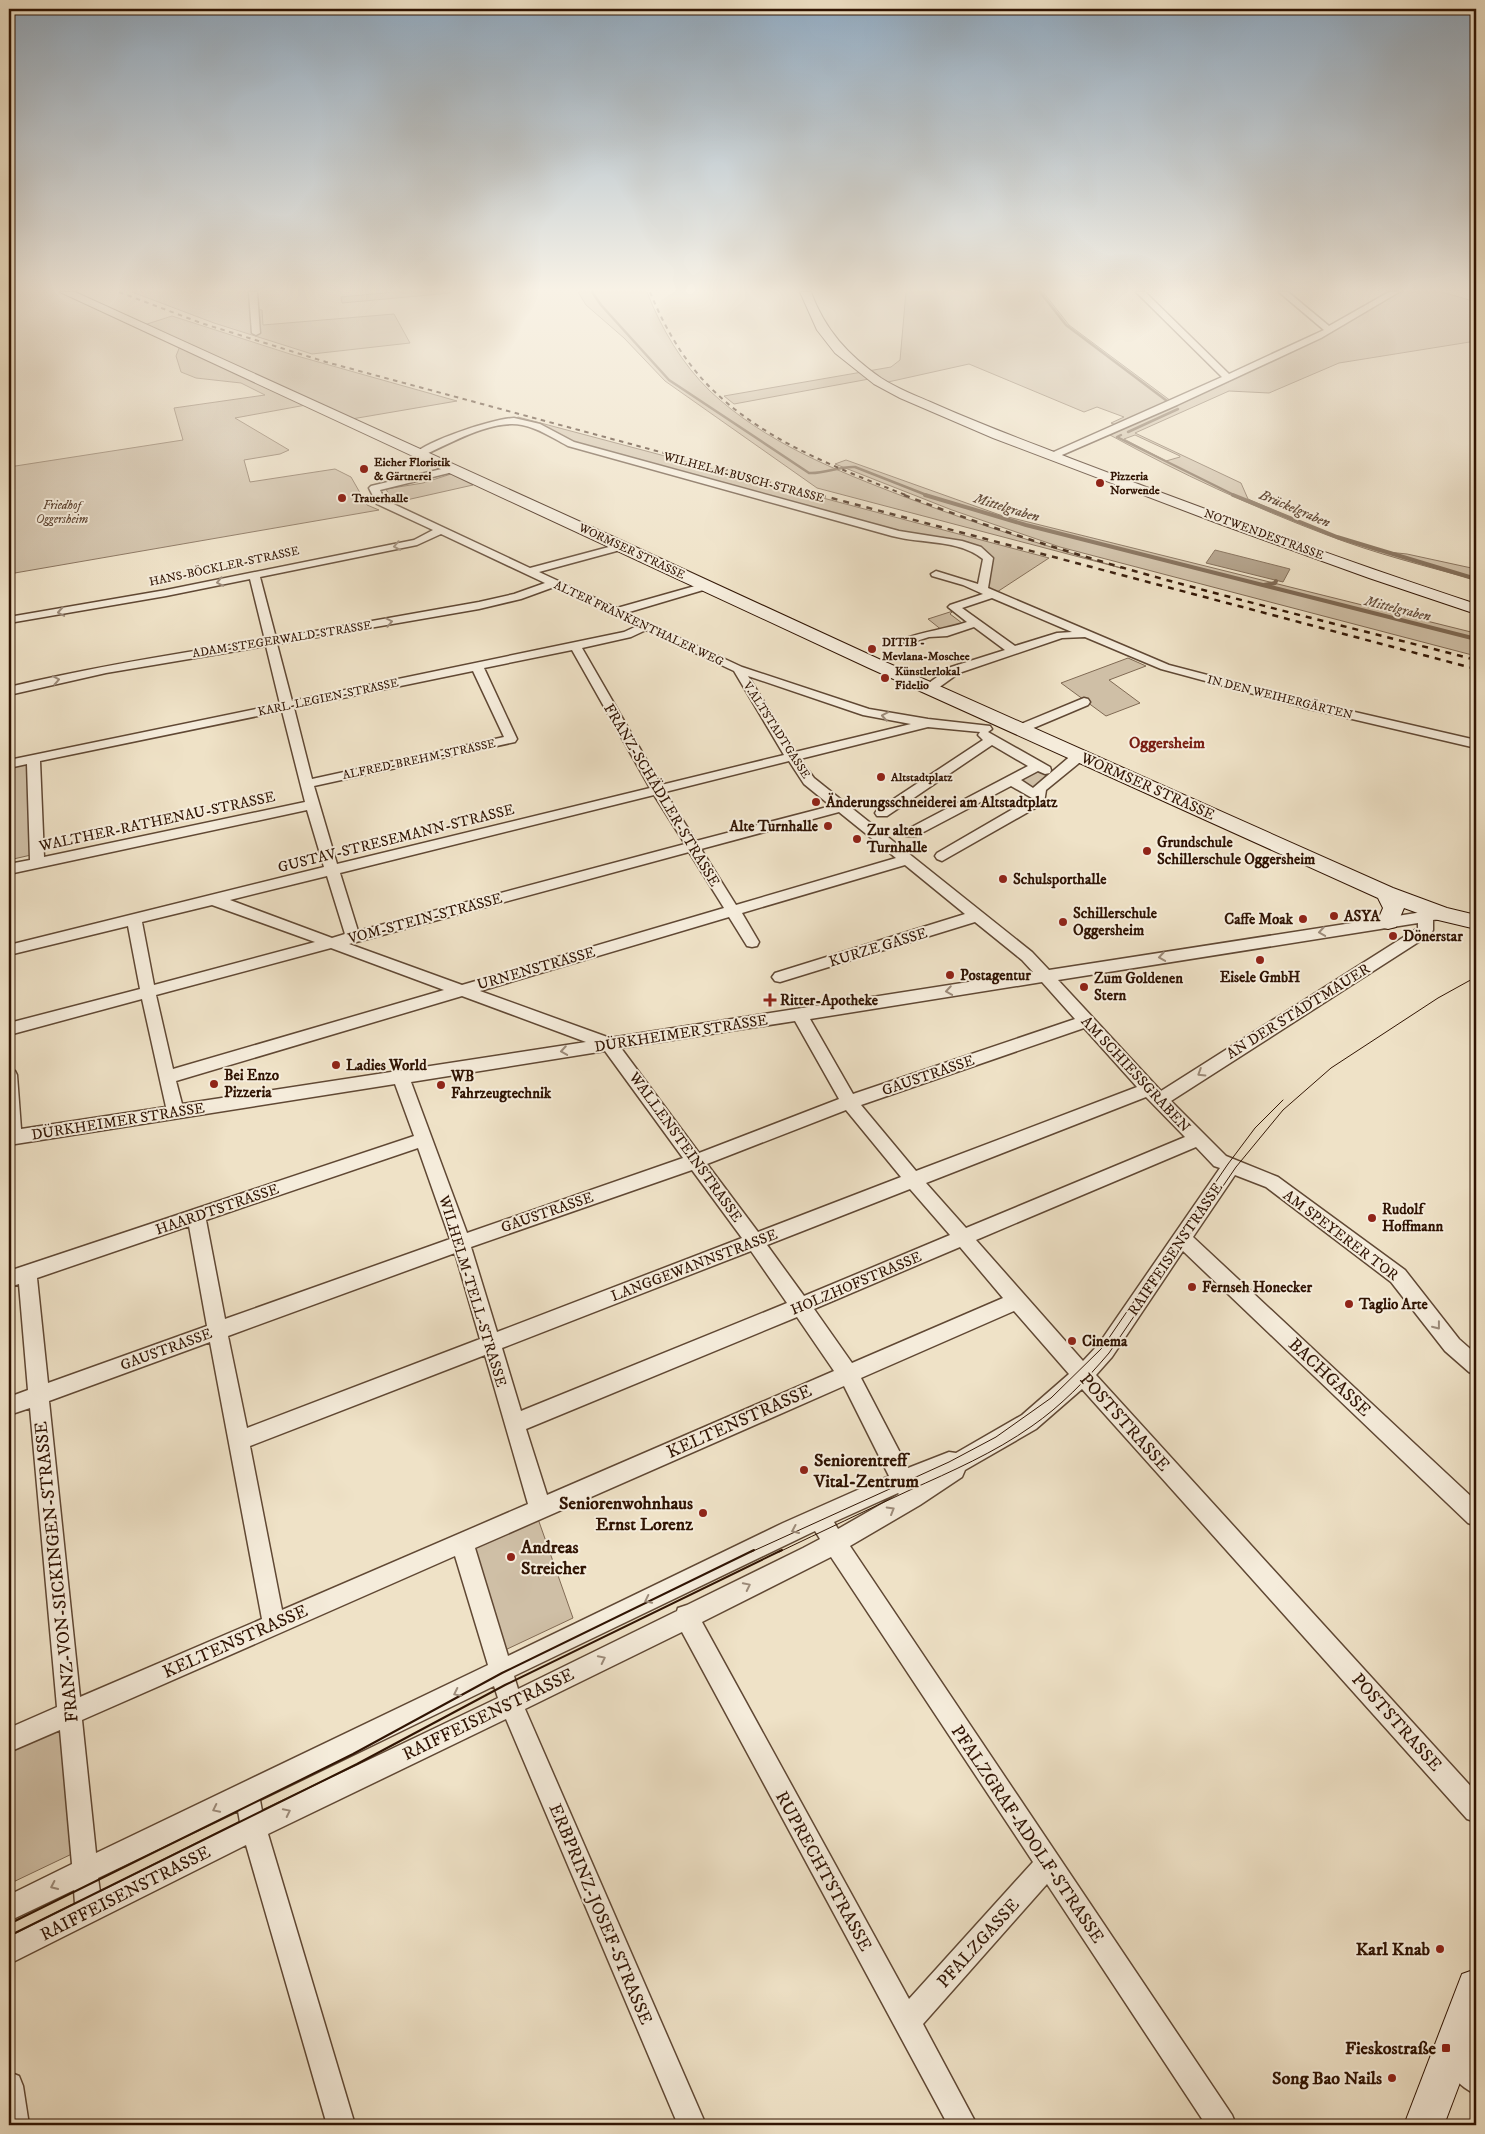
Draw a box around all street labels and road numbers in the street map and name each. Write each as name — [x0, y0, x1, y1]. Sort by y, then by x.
street label: WILHELM-BUSCH-STRASSE — [661, 449, 826, 506]
street label: NOTWENDESTRASSE — [1202, 506, 1326, 563]
street label: WORMSER STRASSE — [575, 520, 688, 583]
street label: HANS-BÖCKLER-STRASSE — [148, 543, 301, 590]
street label: ALTER FRANKENTHALER WEG — [552, 577, 727, 670]
street label: ADAM-STEGERWALD-STRASSE — [191, 618, 373, 661]
street label: IN DEN WEIHERGÄRTEN — [1206, 672, 1354, 723]
street label: KARL-LEGIEN-STRASSE — [256, 675, 400, 720]
street label: V.ALTSTADTGASSE — [739, 678, 814, 782]
street label: FRANZ-SCHÄDLER-STRASSE — [599, 700, 724, 891]
street label: ALFRED-BREHM-STRASSE — [341, 736, 497, 783]
street label: WORMSER STRASSE — [1077, 748, 1218, 825]
street label: WALTHER-RATHENAU-STRASSE — [36, 787, 277, 856]
street label: GUSTAV-STRESEMANN-STRASSE — [276, 800, 517, 877]
street label: VOM-STEIN-STRASSE — [345, 889, 505, 948]
street label: KURZE GASSE — [827, 923, 930, 971]
street label: URNENSTRASSE — [475, 942, 598, 994]
street label: AN DER STADTMAUER — [1223, 959, 1374, 1063]
street label: DÜRKHEIMER STRASSE — [593, 1010, 769, 1057]
street label: AM SCHIESSGRABEN — [1077, 1012, 1194, 1136]
street label: GAUSTRASSE — [879, 1051, 977, 1100]
street label: WALLENSTEINSTRASSE — [624, 1068, 747, 1226]
street label: DÜRKHEIMER STRASSE — [30, 1098, 206, 1145]
street label: HAARDTSTRASSE — [153, 1179, 282, 1240]
street label: RAIFFEISENSTRASSE — [1124, 1179, 1227, 1320]
street label: AM SPEYERER TOR — [1279, 1186, 1402, 1285]
street label: GAUSTRASSE — [498, 1188, 596, 1237]
street label: WILHELM-TELL-STRASSE — [434, 1192, 511, 1390]
street label: LANGGEWANNSTRASSE — [608, 1225, 780, 1306]
street label: HOLZHOFSTRASSE — [788, 1247, 925, 1320]
street label: GAUSTRASSE — [118, 1324, 215, 1375]
street label: BACHGASSE — [1283, 1334, 1375, 1422]
street label: POSTSTRASSE — [1074, 1369, 1174, 1476]
street label: KELTENSTRASSE — [664, 1380, 815, 1464]
street label: FRANZ-VON-SICKINGEN-STRASSE — [30, 1420, 84, 1724]
street label: KELTENSTRASSE — [160, 1600, 311, 1684]
street label: RAIFFEISENSTRASSE — [399, 1664, 578, 1766]
street label: POSTSTRASSE — [1346, 1669, 1446, 1776]
street label: PFALZGRAF-ADOLF-STRASSE — [946, 1721, 1109, 1948]
street label: RUPRECHTSTRASSE — [770, 1788, 876, 1956]
street label: ERBPRINZ-JOSEF-STRASSE — [543, 1801, 657, 2028]
street label: RAIFFEISENSTRASSE — [37, 1841, 214, 1946]
street label: PFALZGASSE — [933, 1894, 1025, 1993]

